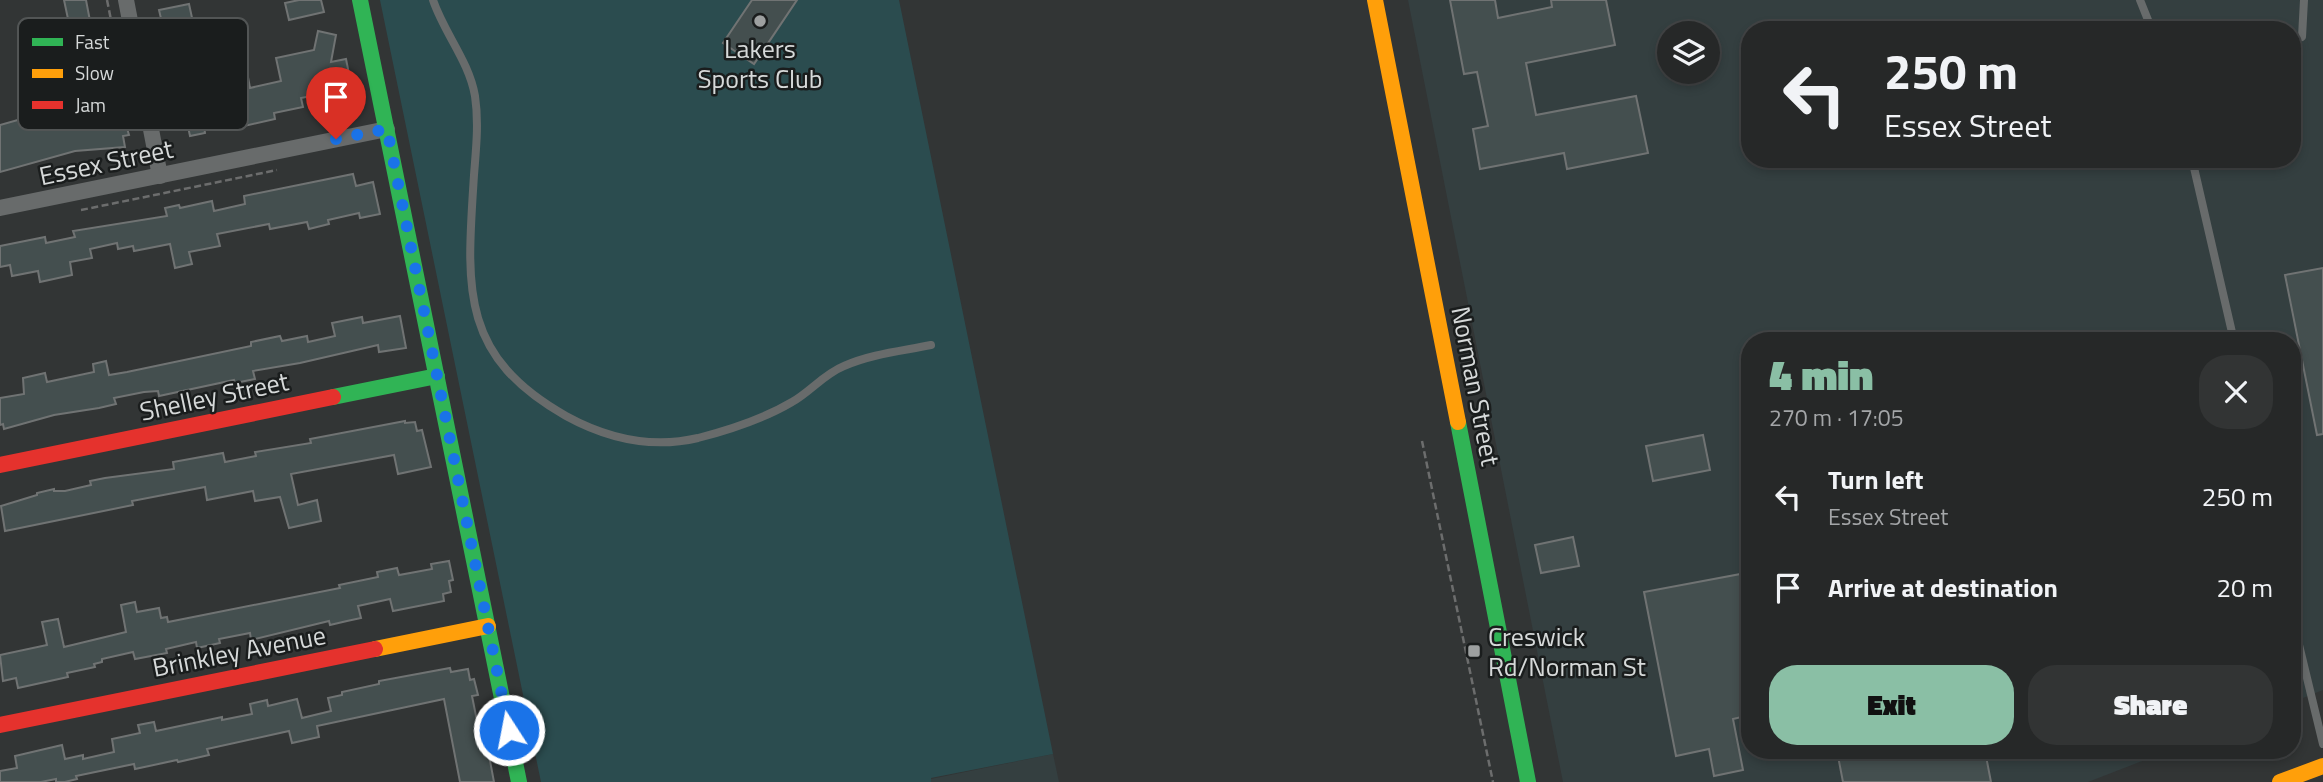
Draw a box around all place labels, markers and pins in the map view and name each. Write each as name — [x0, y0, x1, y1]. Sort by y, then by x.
marker: Lakers Sports Club — [752, 13, 768, 29]
place label: Lakers Sports Club — [697, 29, 823, 98]
pin — [306, 67, 366, 139]
place label: Creswick Rd/Norman St — [1488, 617, 1646, 686]
marker: Creswick Rd/Norman St — [1466, 643, 1482, 659]

